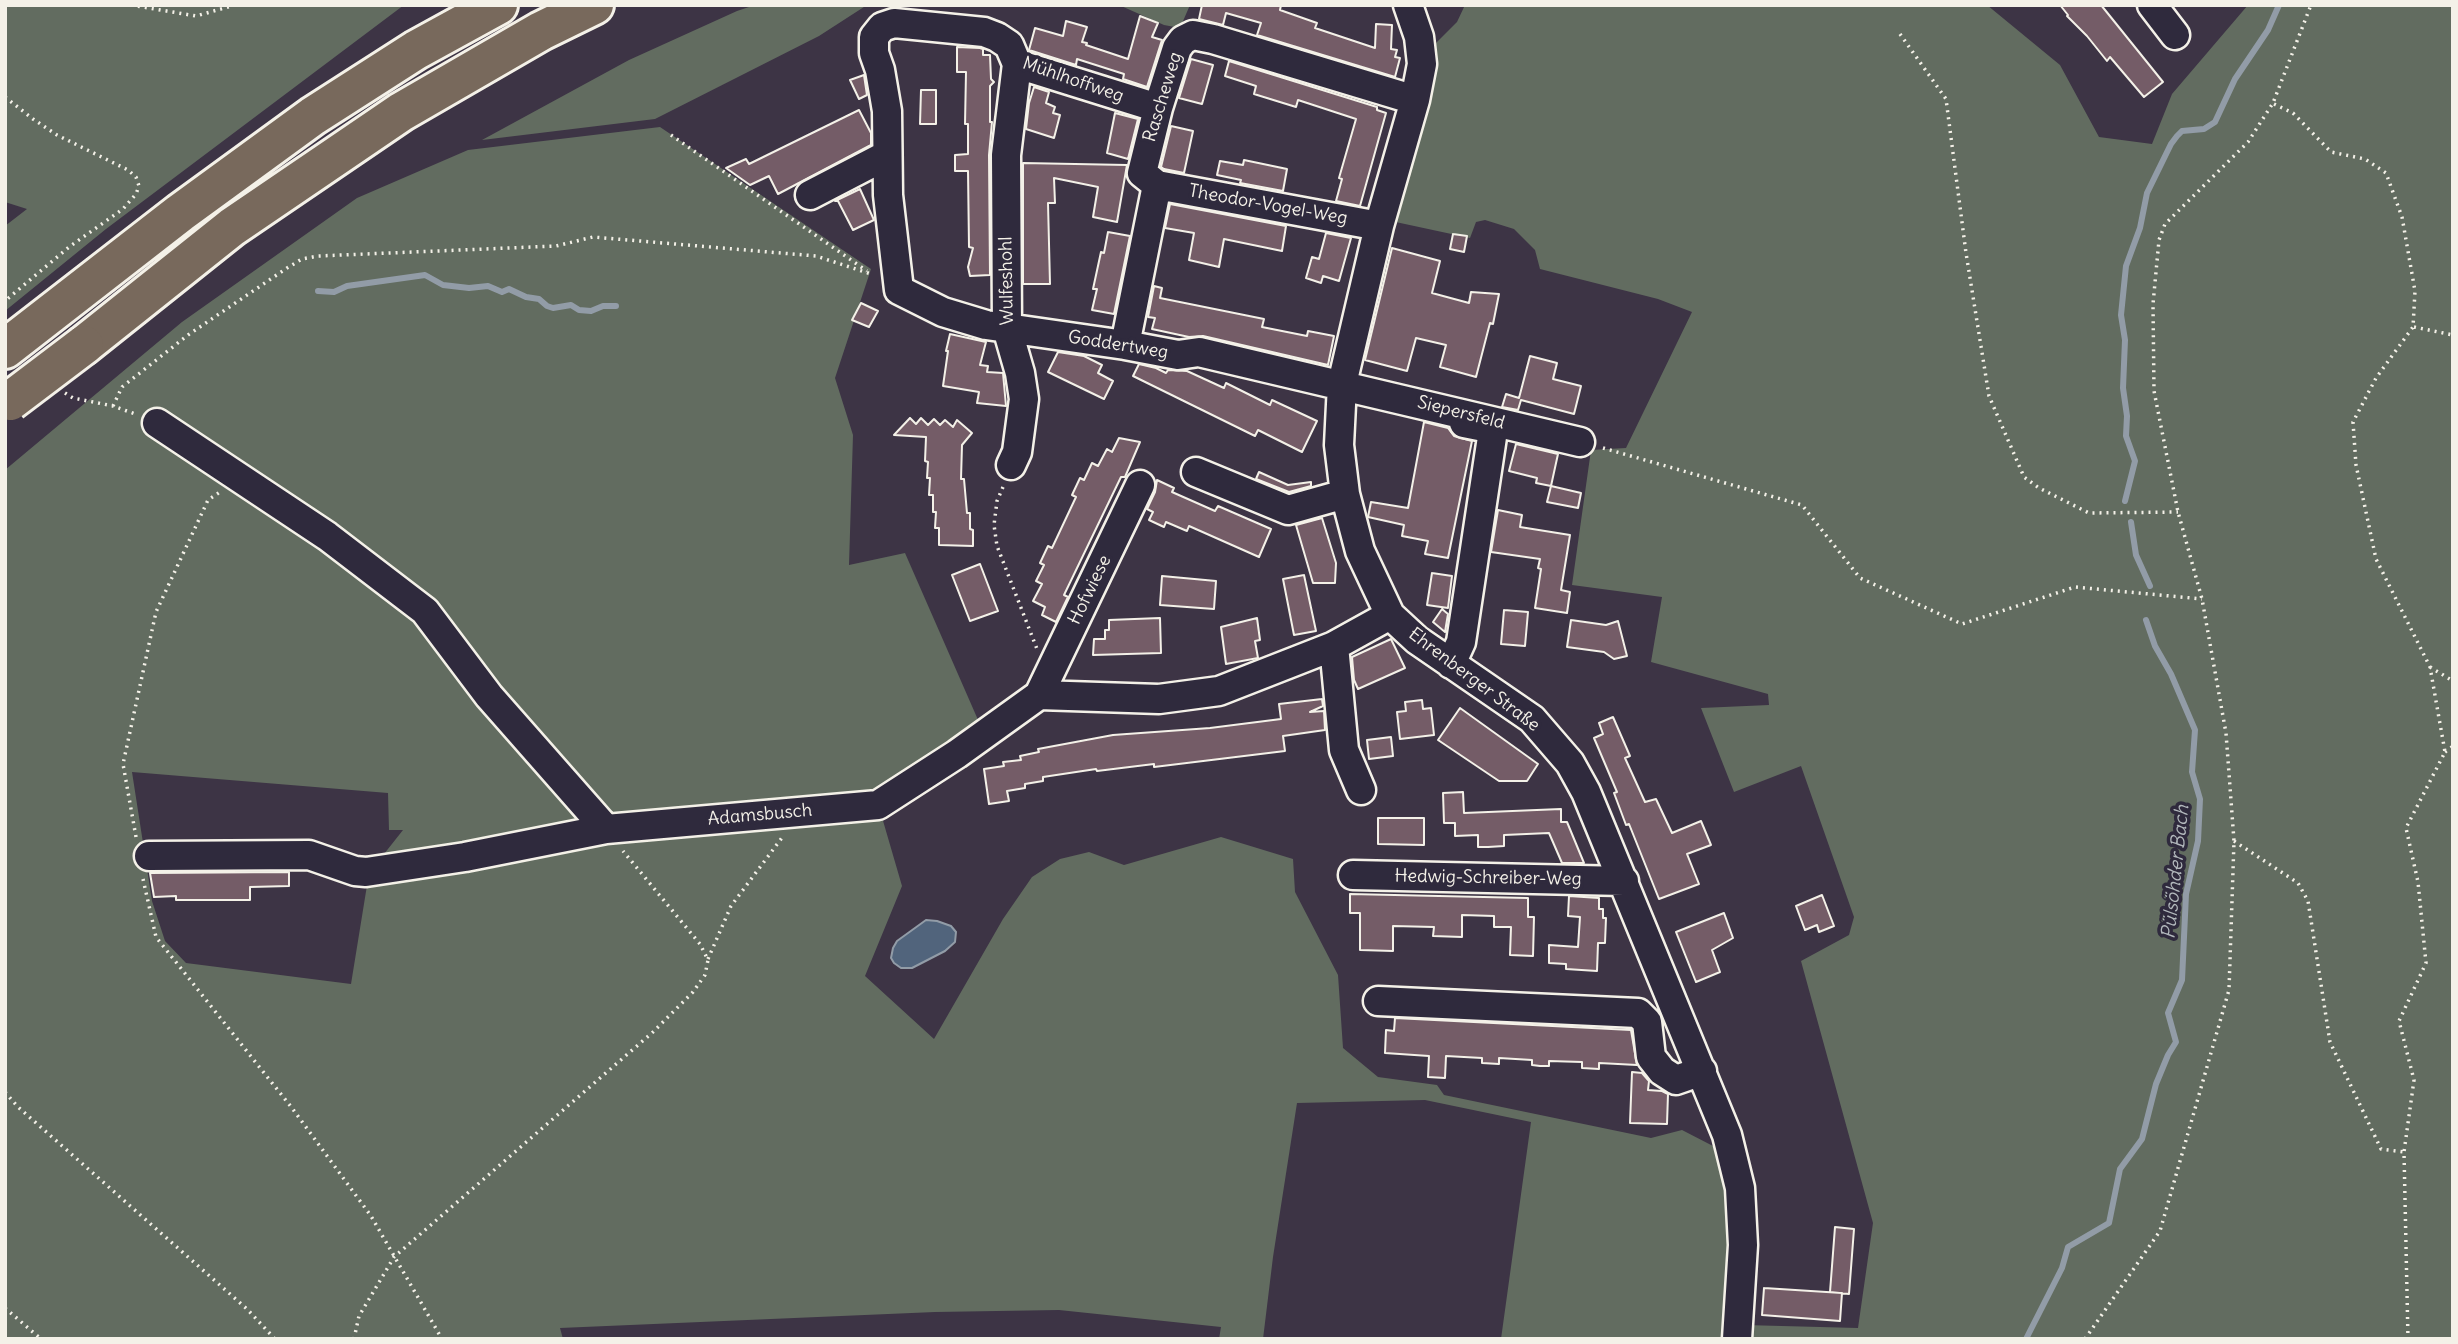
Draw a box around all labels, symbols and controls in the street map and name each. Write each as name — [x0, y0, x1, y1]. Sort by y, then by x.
street label: Rascheweg — [1139, 49, 1187, 145]
street label: Mühlhoffweg — [1020, 53, 1126, 107]
street label: Theodor-Vogel-Weg — [1187, 180, 1349, 230]
street label: Wulfeshohl — [995, 236, 1019, 326]
street label: Goddertweg — [1066, 326, 1170, 364]
street label: Siepersfeld — [1415, 392, 1507, 434]
street label: Hofwiese — [1064, 552, 1116, 628]
street label: Ehrenberger Straße — [1404, 624, 1544, 736]
street label: Adamsbusch — [707, 800, 813, 830]
water label: Pülsöhder Bach — [2158, 804, 2194, 940]
street label: Hedwig-Schreiber-Weg — [1394, 866, 1582, 890]

